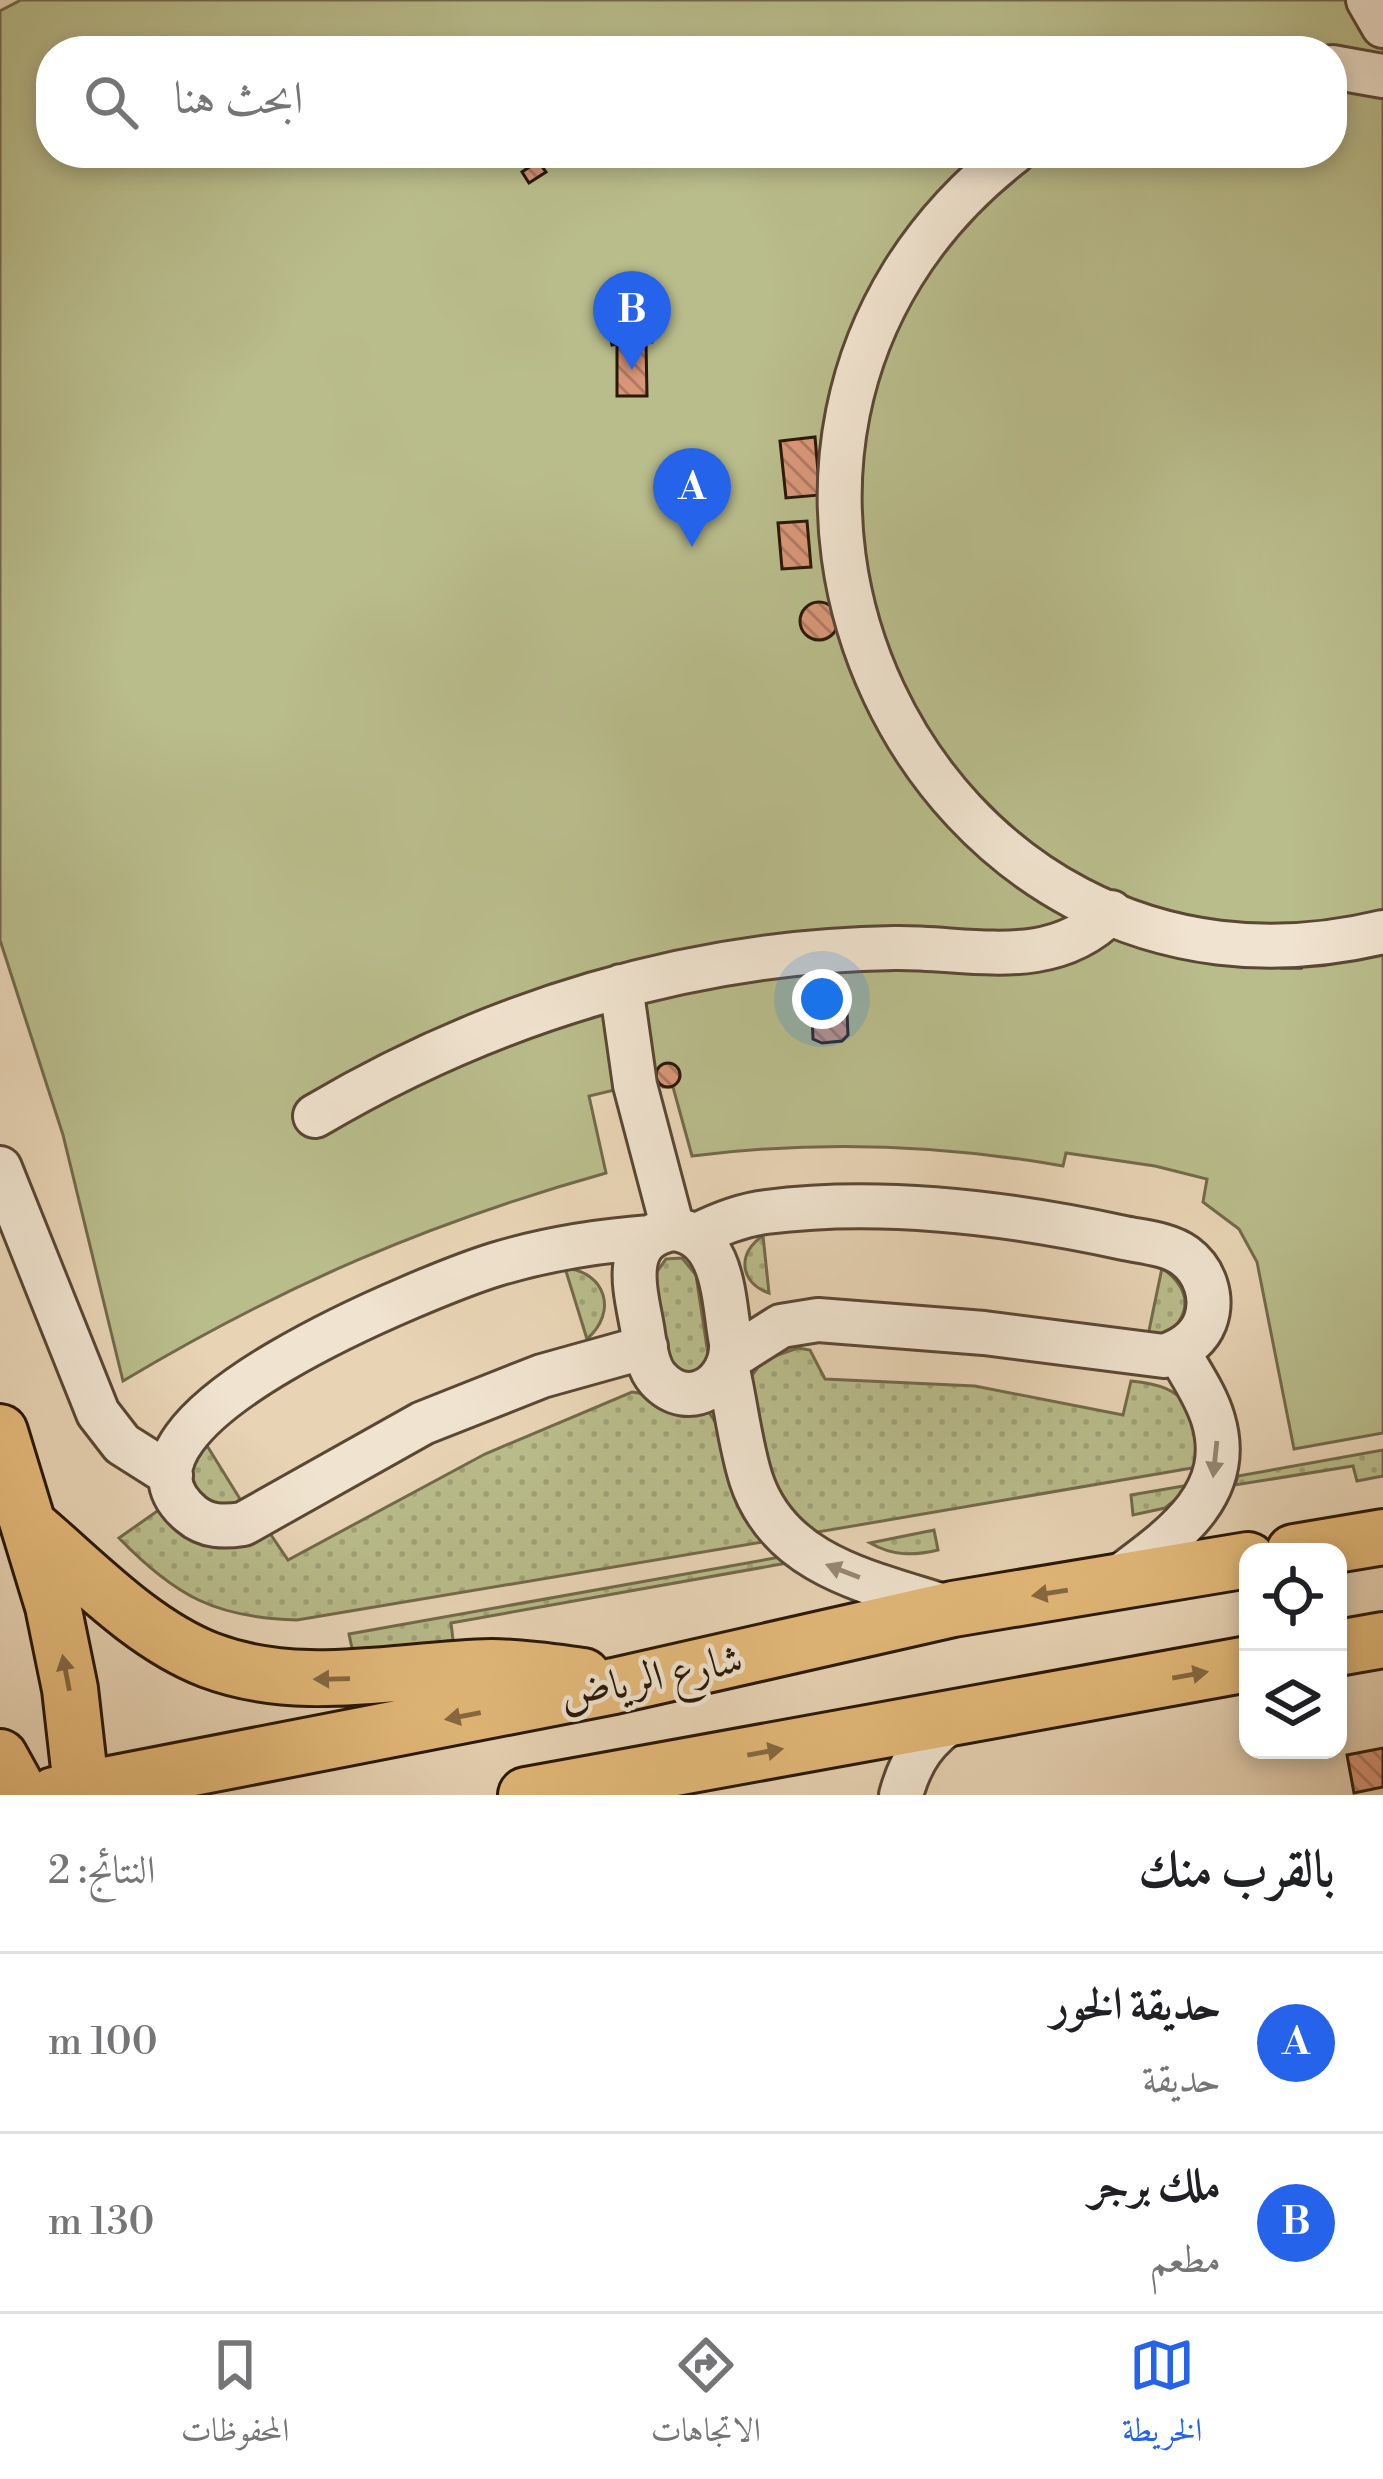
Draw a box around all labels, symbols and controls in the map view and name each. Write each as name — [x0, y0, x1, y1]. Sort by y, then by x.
search box — [36, 36, 1347, 168]
icon: search — [78, 69, 144, 135]
text: ابحث هنا — [174, 71, 303, 128]
pin: B — [593, 271, 671, 370]
pin: A — [653, 448, 731, 547]
your location — [792, 969, 852, 1029]
one-way arrow — [1205, 1440, 1224, 1478]
map controls — [1239, 1543, 1347, 1759]
button: locate — [1239, 1543, 1347, 1651]
one-way arrow — [824, 1561, 860, 1580]
one-way arrow — [1031, 1584, 1068, 1603]
street label: شارع الرياض — [555, 1633, 749, 1731]
button: layers — [1239, 1651, 1347, 1759]
one-way arrow — [56, 1653, 75, 1691]
one-way arrow — [1172, 1665, 1209, 1684]
one-way arrow — [312, 1669, 350, 1688]
one-way arrow — [443, 1707, 481, 1726]
one-way arrow — [747, 1742, 784, 1761]
text: بالقرب منك — [1138, 1839, 1335, 1903]
text: النتائج: 2 — [48, 1847, 156, 1896]
text: حديقة الخور — [1051, 1977, 1221, 2034]
text: 100 m — [48, 2018, 158, 2067]
text: A — [1282, 2018, 1310, 2067]
text: حديقة — [1142, 2056, 1221, 2105]
text: ملك برجر — [1090, 2157, 1221, 2214]
text: 130 m — [48, 2198, 154, 2247]
text: B — [1281, 2198, 1311, 2247]
text: مطعم — [1150, 2236, 1221, 2285]
tab: المحفوظات — [181, 2332, 289, 2462]
tab: الاتجاهات — [651, 2332, 761, 2462]
tab: الخريطة — [1122, 2332, 1202, 2462]

